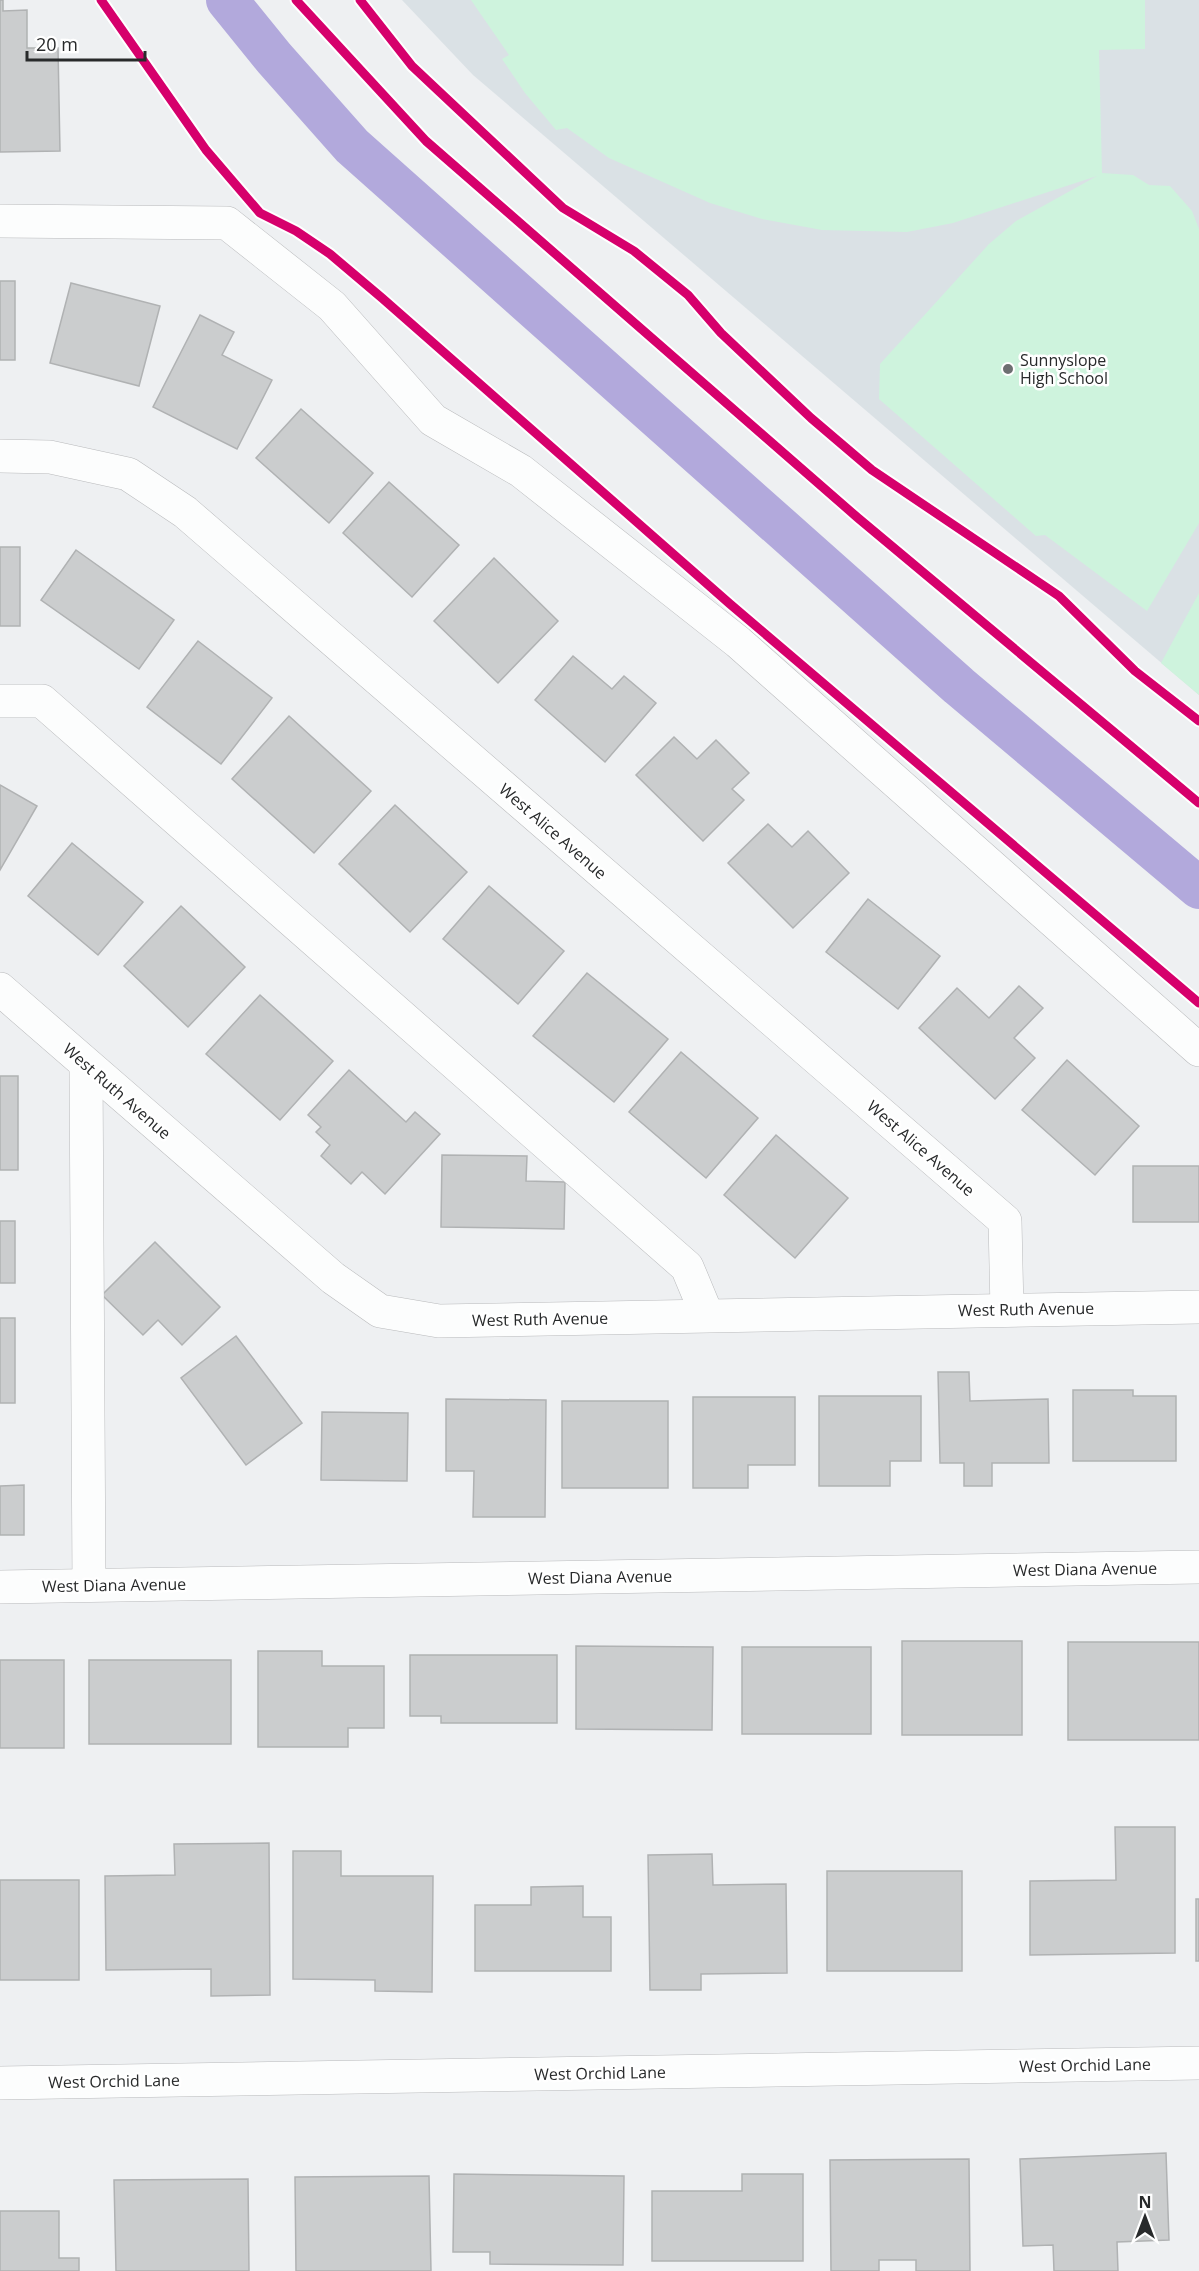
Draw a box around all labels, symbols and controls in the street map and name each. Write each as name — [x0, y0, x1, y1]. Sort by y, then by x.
scale bar — [27, 24, 146, 62]
text: 20 m — [36, 32, 78, 56]
place label: Sunnyslope High School — [1020, 349, 1108, 389]
marker: Sunnyslope High School — [1001, 362, 1015, 376]
street label: West Alice Avenue — [494, 778, 612, 884]
street label: West Ruth Avenue — [58, 1038, 176, 1144]
street label: West Alice Avenue — [862, 1095, 980, 1201]
street label: West Ruth Avenue — [958, 1297, 1094, 1321]
street label: West Ruth Avenue — [472, 1307, 608, 1331]
street label: West Diana Avenue — [1013, 1557, 1157, 1581]
street label: West Diana Avenue — [528, 1565, 672, 1589]
street label: West Diana Avenue — [42, 1573, 186, 1597]
street label: West Orchid Lane — [1019, 2053, 1151, 2077]
street label: West Orchid Lane — [534, 2061, 666, 2085]
street label: West Orchid Lane — [48, 2069, 180, 2093]
north arrow — [1115, 2187, 1175, 2247]
text: N — [1138, 2191, 1152, 2213]

